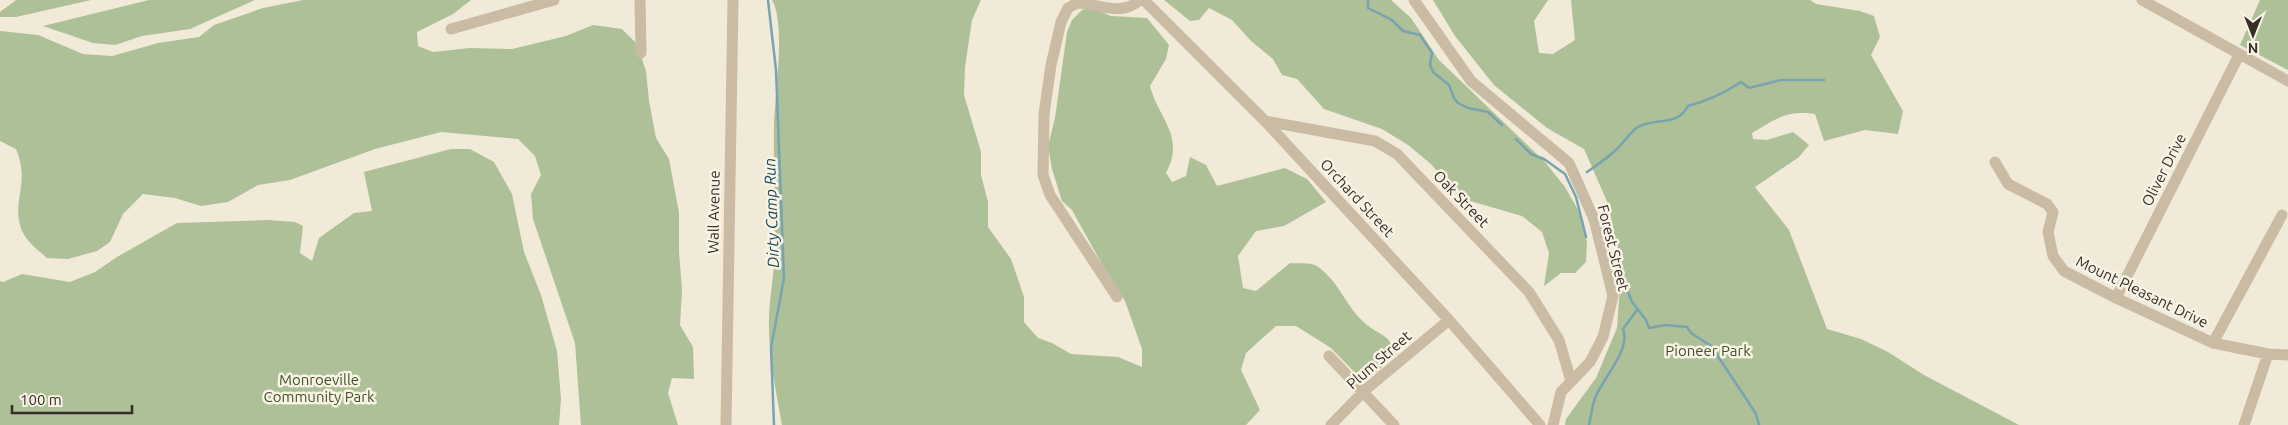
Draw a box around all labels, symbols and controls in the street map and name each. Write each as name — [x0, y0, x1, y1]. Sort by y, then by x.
north arrow — [2228, 10, 2278, 60]
text: N — [2248, 40, 2258, 56]
street label: Oliver Drive — [2138, 131, 2189, 209]
street label: Orchard Street — [1317, 155, 1398, 240]
water label: Dirty Camp Run — [760, 158, 782, 268]
street label: Oak Street — [1430, 167, 1493, 231]
street label: Wall Avenue — [704, 170, 723, 254]
street label: Forest Street — [1595, 203, 1632, 293]
street label: Mount Pleasant Drive — [2073, 252, 2211, 331]
street label: Plum Street — [1343, 327, 1414, 392]
park label: Pioneer Park — [1665, 342, 1751, 359]
park label: Monroeville Community Park — [263, 371, 375, 405]
scale bar — [12, 382, 132, 414]
text: 100 m — [20, 391, 62, 408]

